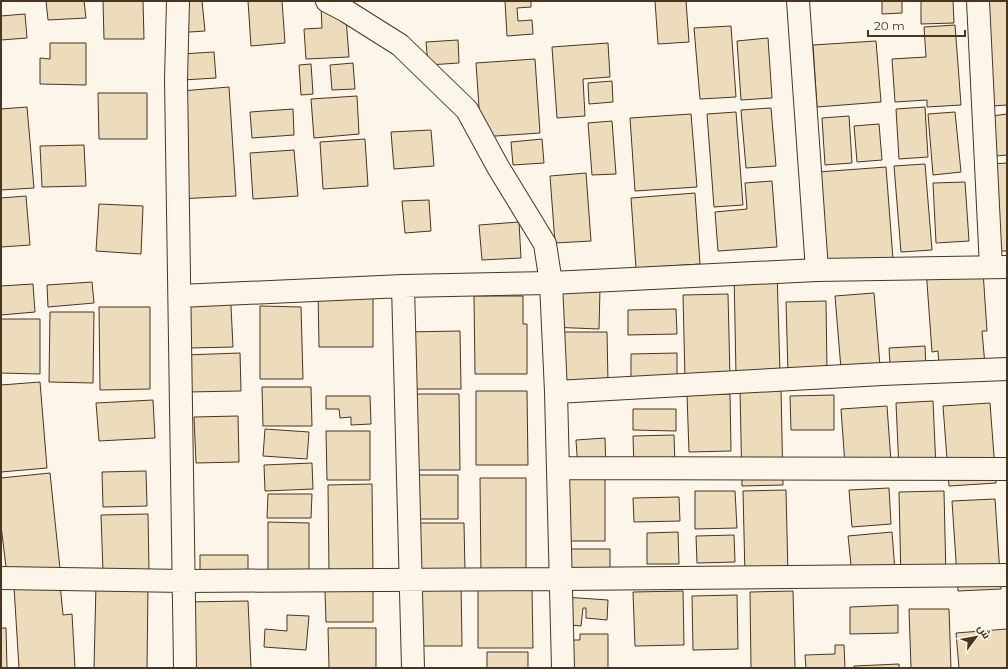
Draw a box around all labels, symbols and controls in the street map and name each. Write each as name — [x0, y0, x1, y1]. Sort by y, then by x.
scale bar — [868, 12, 965, 38]
text: 20 m — [874, 18, 905, 33]
north arrow — [956, 617, 996, 657]
text: ش — [975, 622, 994, 641]

